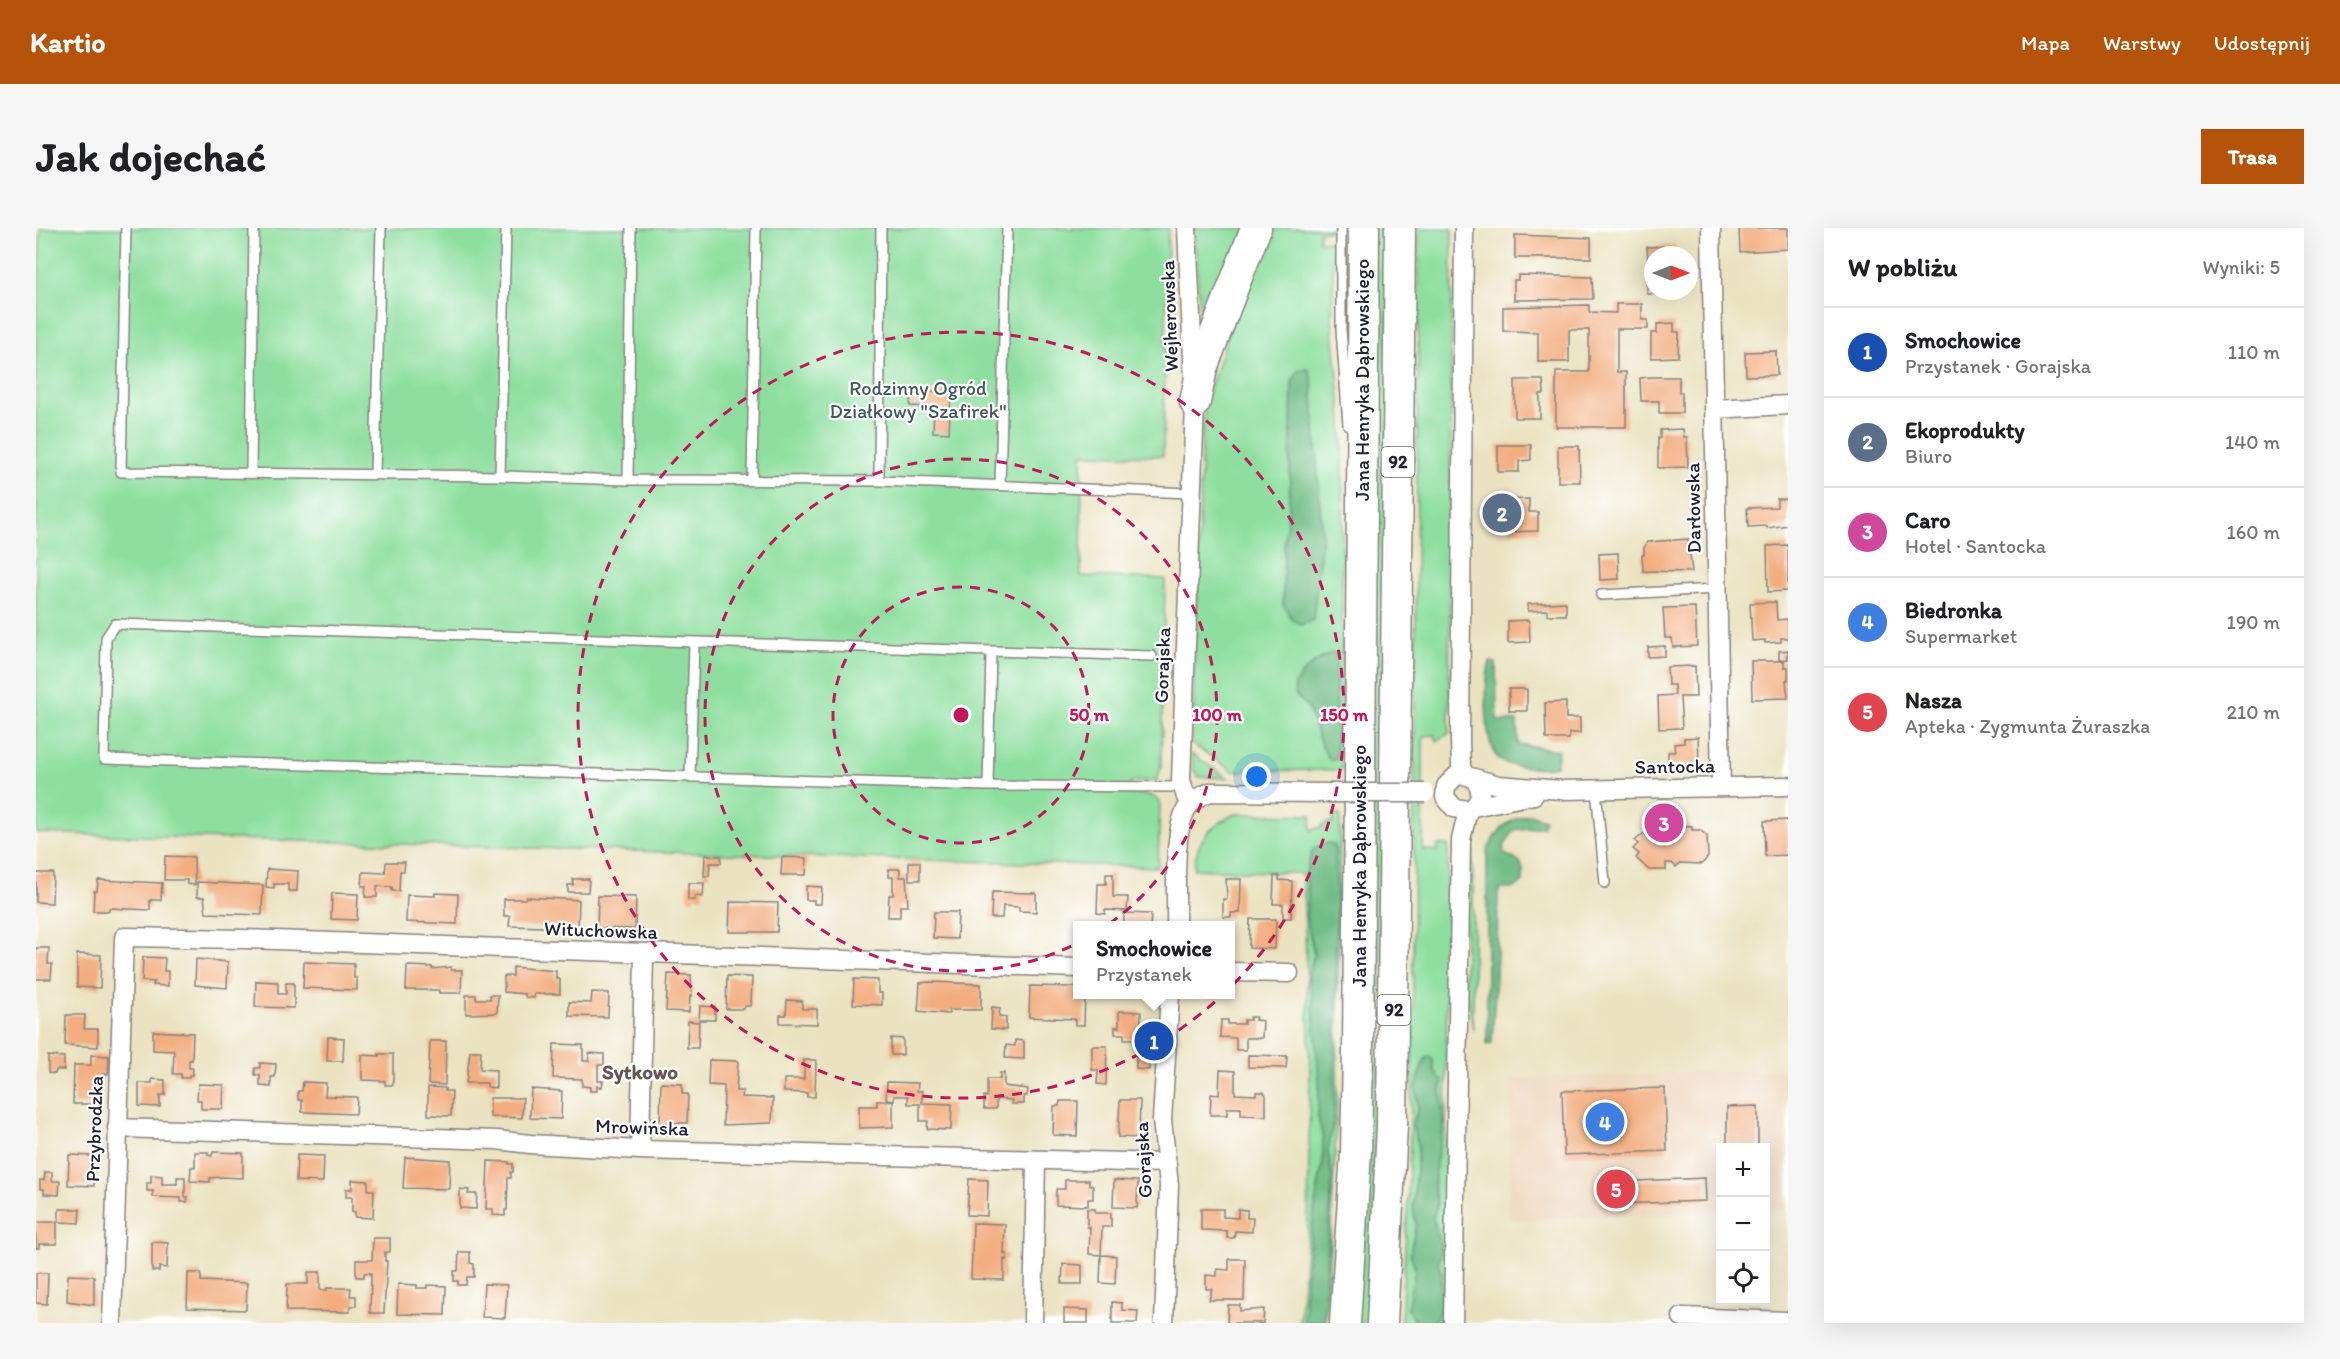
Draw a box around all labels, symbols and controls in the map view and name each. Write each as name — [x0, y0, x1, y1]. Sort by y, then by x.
text: Kartio — [30, 25, 105, 59]
text: Mapa — [2021, 30, 2070, 55]
text: Warstwy — [2103, 30, 2181, 55]
text: Udostępnij — [2214, 30, 2310, 55]
button: Trasa — [2201, 129, 2304, 184]
text: Jak dojechać — [36, 131, 266, 182]
north arrow — [1644, 246, 1698, 300]
text: W pobliżu — [1848, 251, 1957, 283]
text: Wyniki: 5 — [2203, 255, 2280, 279]
street label: Wejherowska — [1155, 259, 1183, 372]
street label: Jana Henryka Dąbrowskiego — [1350, 259, 1374, 501]
text: Smochowice — [1905, 327, 2021, 354]
text: 1 — [1863, 340, 1872, 364]
text: 110 m — [2228, 340, 2280, 364]
text: Przystanek · Gorajska — [1905, 354, 2091, 378]
park label: Rodzinny Ogród Działkowy "Szafirek" — [830, 376, 1006, 423]
text: Ekoprodukty — [1905, 417, 2025, 444]
text: 2 — [1862, 430, 1873, 454]
text: 140 m — [2225, 430, 2280, 454]
text: Biuro — [1905, 444, 1952, 468]
road number: 92 — [1382, 447, 1414, 477]
street label: Darłowska — [1680, 462, 1706, 554]
pin: 2 — [1482, 490, 1522, 536]
text: Caro — [1905, 507, 1951, 534]
text: 3 — [1862, 520, 1873, 544]
text: 160 m — [2227, 520, 2280, 544]
text: Hotel · Santocka — [1905, 534, 2046, 558]
text: Biedronka — [1905, 597, 2002, 624]
text: 4 — [1861, 610, 1874, 634]
text: 190 m — [2227, 610, 2280, 634]
text: Supermarket — [1905, 624, 2017, 648]
street label: Gorajska — [1149, 626, 1175, 704]
text: Nasza — [1905, 687, 1962, 714]
text: 5 — [1862, 700, 1873, 724]
text: 210 m — [2227, 700, 2280, 724]
text: 50 m — [1069, 704, 1110, 726]
text: 100 m — [1192, 704, 1243, 726]
text: 150 m — [1320, 704, 1369, 726]
centre of rings — [951, 705, 971, 725]
text: Apteka · Zygmunta Żuraszka — [1905, 714, 2150, 738]
street label: Jana Henryka Dąbrowskiego — [1347, 745, 1371, 987]
street label: Santocka — [1634, 753, 1716, 779]
your location — [1242, 762, 1271, 791]
pin: 3 — [1644, 800, 1684, 846]
street label: Wituchowska — [544, 916, 659, 944]
popup — [1073, 921, 1235, 999]
text: Smochowice — [1096, 935, 1212, 962]
text: Przystanek — [1096, 962, 1192, 986]
road number: 92 — [1378, 995, 1410, 1025]
pin: 1 — [1134, 1018, 1174, 1064]
district label: Sytkowo — [602, 1059, 678, 1085]
street label: Przybrodzka — [80, 1075, 108, 1183]
pin: 4 — [1586, 1100, 1624, 1144]
street label: Mrowińska — [595, 1113, 690, 1141]
street label: Gorajska — [1129, 1121, 1157, 1199]
map controls — [1716, 1143, 1770, 1305]
button: + — [1716, 1143, 1770, 1197]
pin: 5 — [1596, 1166, 1636, 1212]
button: − — [1716, 1197, 1770, 1251]
button: locate — [1716, 1251, 1770, 1305]

